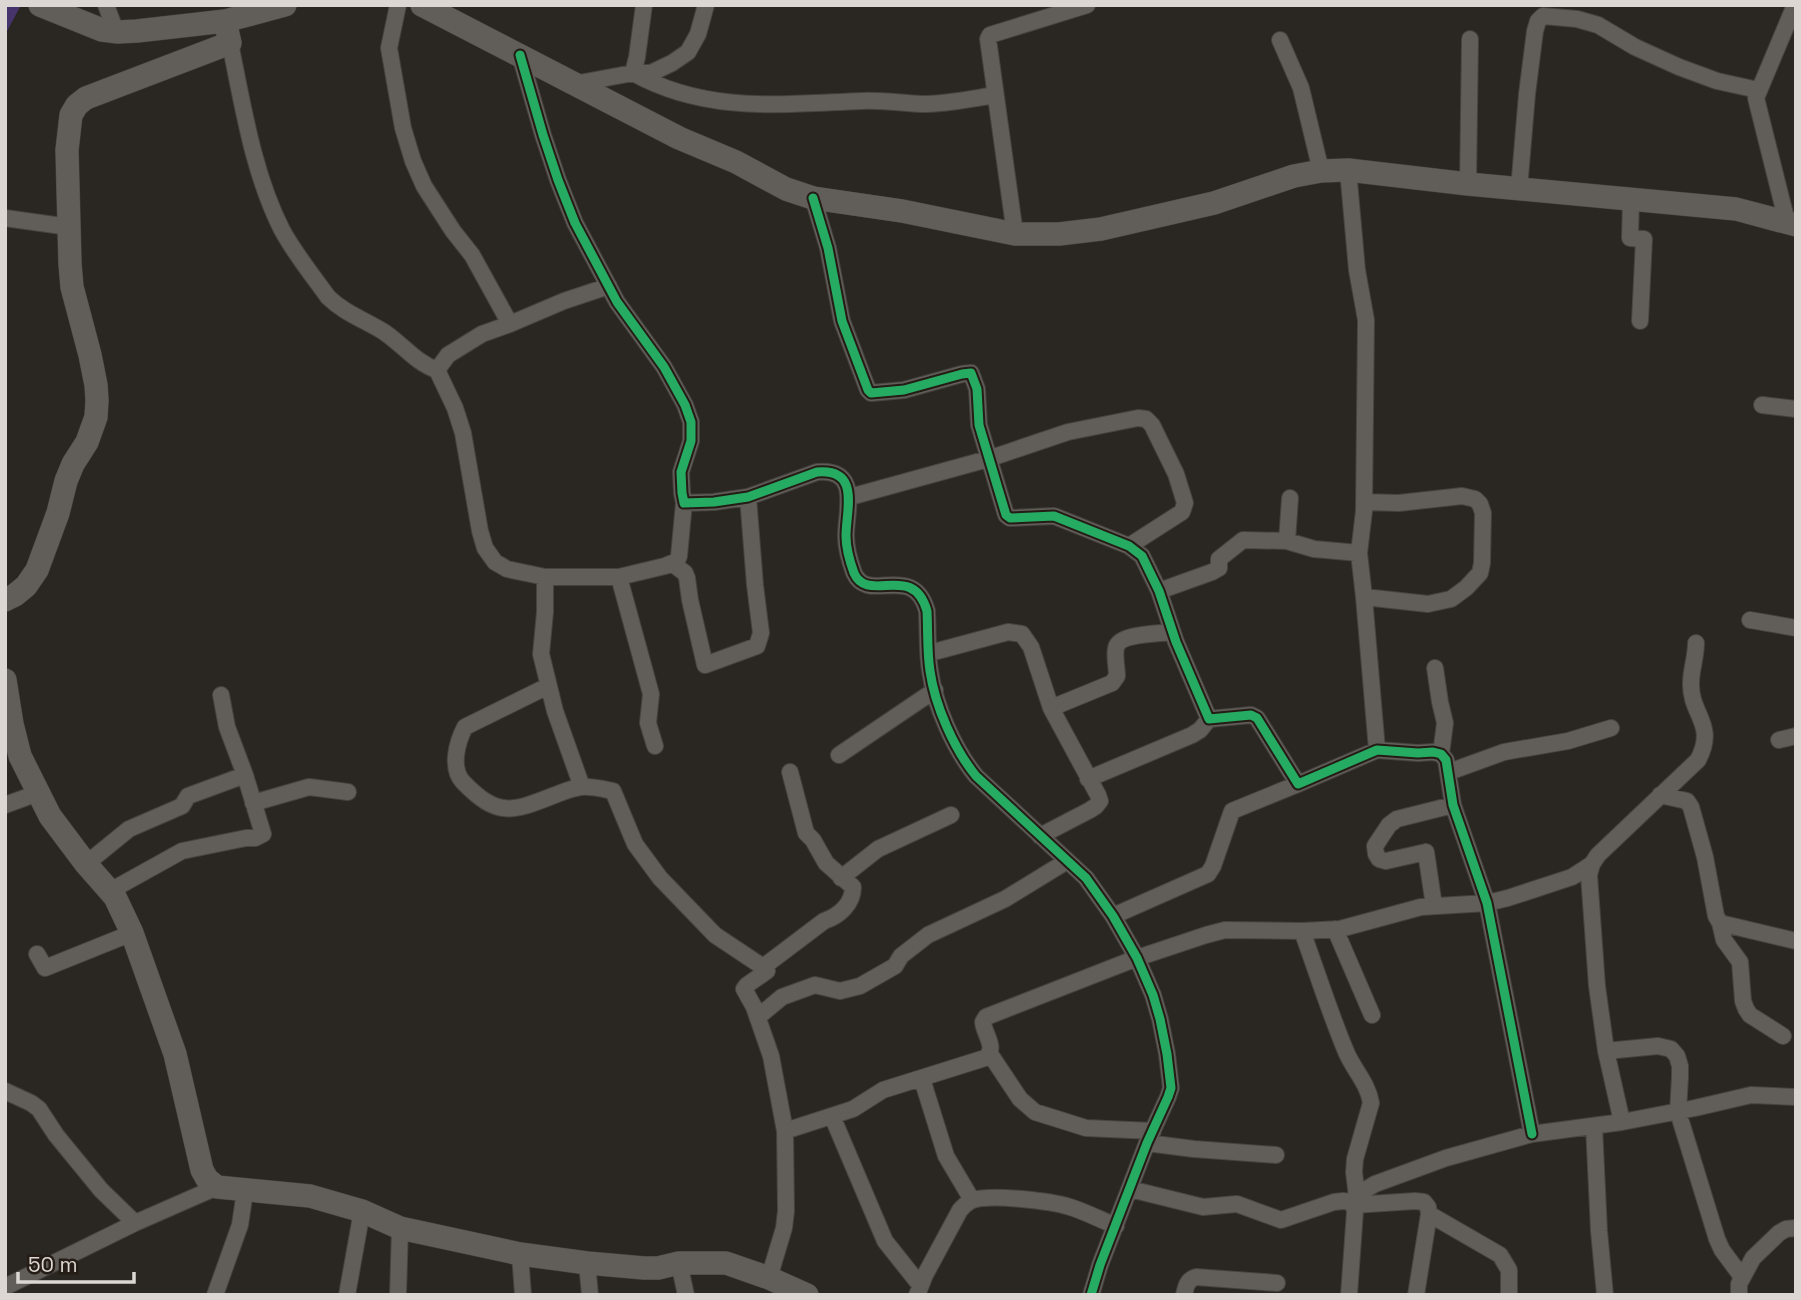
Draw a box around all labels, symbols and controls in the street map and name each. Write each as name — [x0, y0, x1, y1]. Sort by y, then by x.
scale bar — [18, 1240, 133, 1284]
text: 50 m — [28, 1251, 78, 1278]

